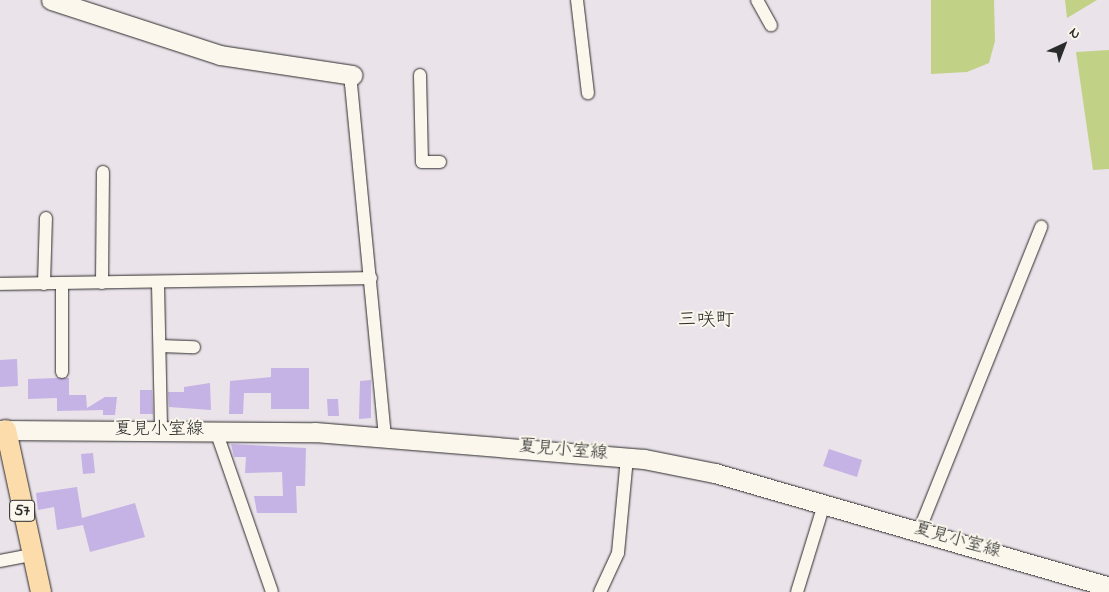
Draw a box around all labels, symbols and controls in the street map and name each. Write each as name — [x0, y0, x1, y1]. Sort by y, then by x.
north arrow — [1039, 20, 1089, 70]
text: N — [1064, 23, 1085, 45]
district label: 三咲町 — [678, 310, 734, 332]
street label: 夏見小室線 — [114, 419, 204, 441]
street label: 夏見小室線 — [517, 436, 609, 466]
road number: 57 — [8, 498, 36, 524]
street label: 夏見小室線 — [911, 518, 1003, 564]

